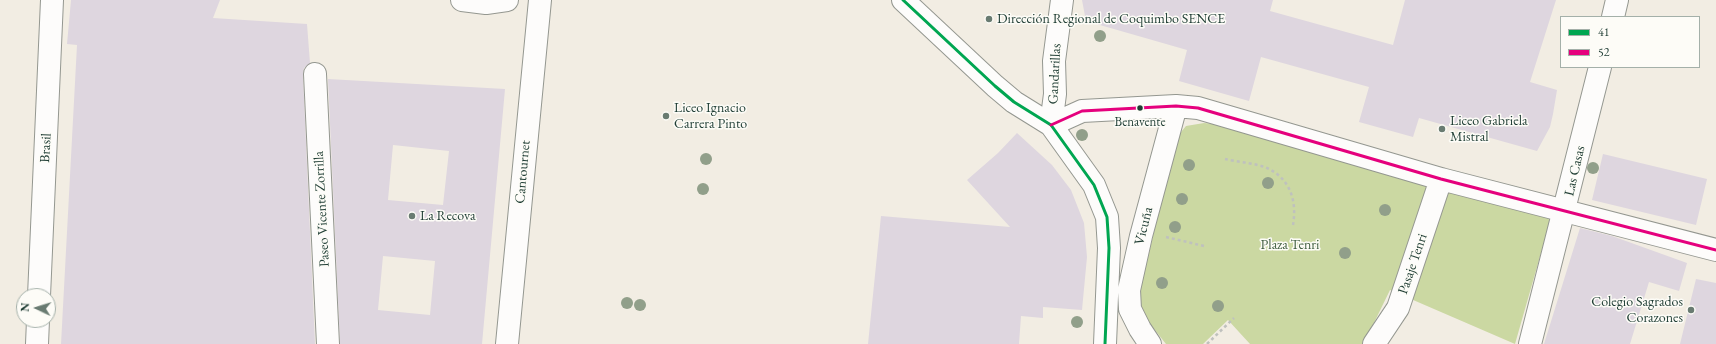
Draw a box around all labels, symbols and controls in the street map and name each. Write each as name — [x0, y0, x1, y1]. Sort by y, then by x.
place label: Dirección Regional de Coquimbo SENCE — [997, 11, 1225, 27]
marker: Dirección Regional de Coquimbo SENCE — [984, 14, 994, 24]
legend — [1560, 16, 1700, 68]
text: 41 — [1598, 24, 1610, 40]
street label: Gandarillas — [1045, 43, 1065, 105]
text: 52 — [1598, 44, 1610, 60]
place label: Liceo Ignacio Carrera Pinto — [674, 100, 747, 132]
marker: Benavente — [1135, 103, 1145, 113]
marker: Liceo Ignacio Carrera Pinto — [661, 111, 671, 121]
place label: Liceo Gabriela Mistral — [1450, 113, 1528, 146]
place label: Benavente — [1115, 114, 1165, 130]
marker: Liceo Gabriela Mistral — [1437, 124, 1447, 134]
street label: Brasil — [37, 133, 55, 163]
street label: Cantournet — [512, 140, 534, 204]
street label: Las Casas — [1561, 144, 1589, 198]
street label: Paseo Vicente Zorrilla — [311, 151, 333, 267]
street label: Vicuña — [1131, 205, 1157, 247]
place label: La Recova — [420, 208, 476, 224]
marker: La Recova — [407, 211, 417, 221]
street label: Pasaje Tenri — [1395, 232, 1431, 296]
park label: Plaza Tenri — [1261, 237, 1319, 253]
north arrow — [16, 288, 56, 328]
place label: Colegio Sagrados Corazones — [1591, 294, 1683, 326]
text: N — [18, 302, 32, 312]
marker: Colegio Sagrados Corazones — [1686, 305, 1696, 315]

